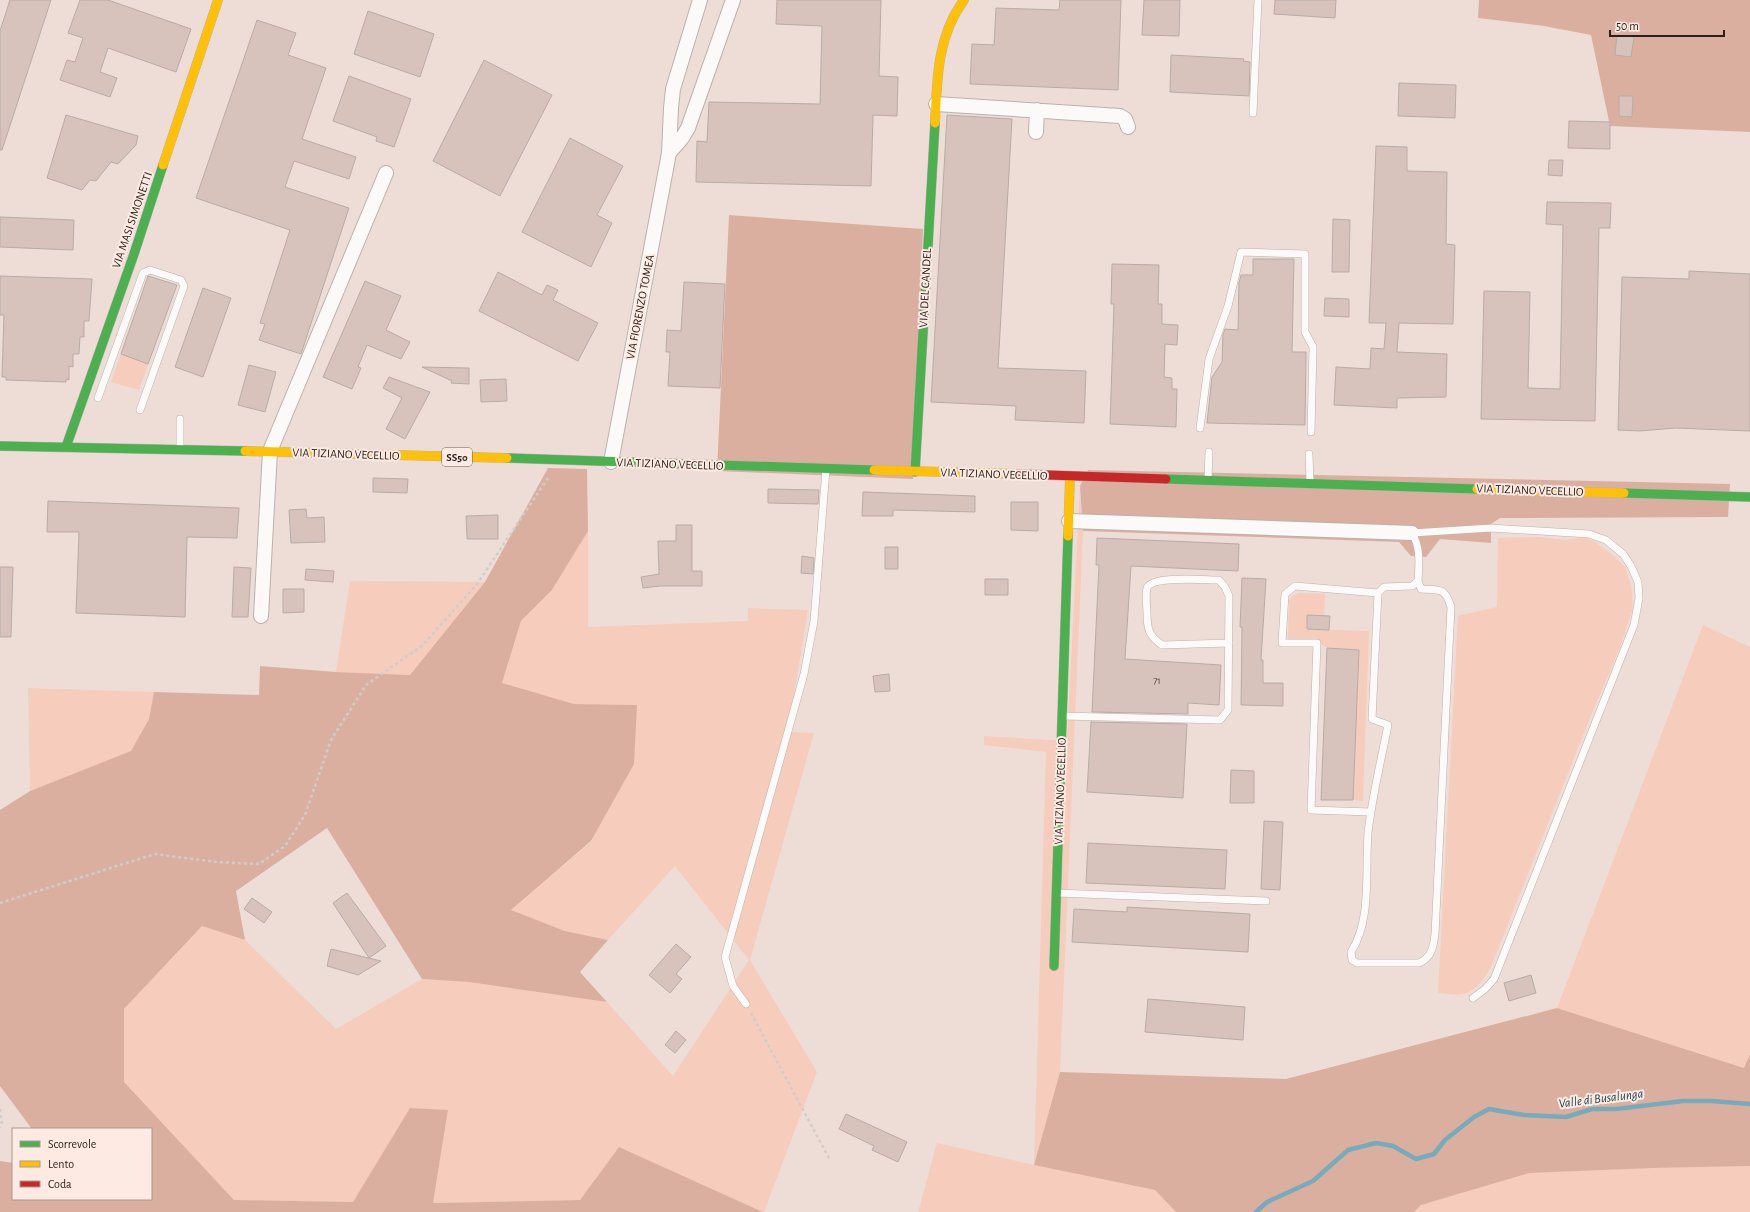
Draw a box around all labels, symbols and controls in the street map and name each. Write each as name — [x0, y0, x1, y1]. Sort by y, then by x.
scale bar — [1610, 12, 1724, 38]
text: 50 m — [1616, 20, 1639, 32]
street label: VIA MASI SIMONETTI — [110, 170, 154, 270]
street label: VIA DEL CANDEL — [917, 248, 933, 328]
street label: VIA FIORENZO TOMEA — [624, 254, 656, 360]
street label: VIA TIZIANO VECELLIO — [292, 446, 400, 462]
road number: SS50 — [442, 448, 472, 466]
street label: VIA TIZIANO VECELLIO — [616, 456, 724, 472]
street label: VIA TIZIANO VECELLIO — [940, 466, 1048, 482]
street label: VIA TIZIANO VECELLIO — [1476, 482, 1584, 498]
house number: 71 — [1153, 676, 1161, 686]
street label: VIA TIZIANO VECELLIO — [1052, 737, 1068, 845]
water label: Valle di Busalunga — [1558, 1087, 1644, 1111]
legend — [12, 1128, 152, 1200]
text: Scorrevole — [48, 1138, 96, 1150]
text: Lento — [48, 1158, 74, 1170]
text: Coda — [48, 1178, 72, 1190]

